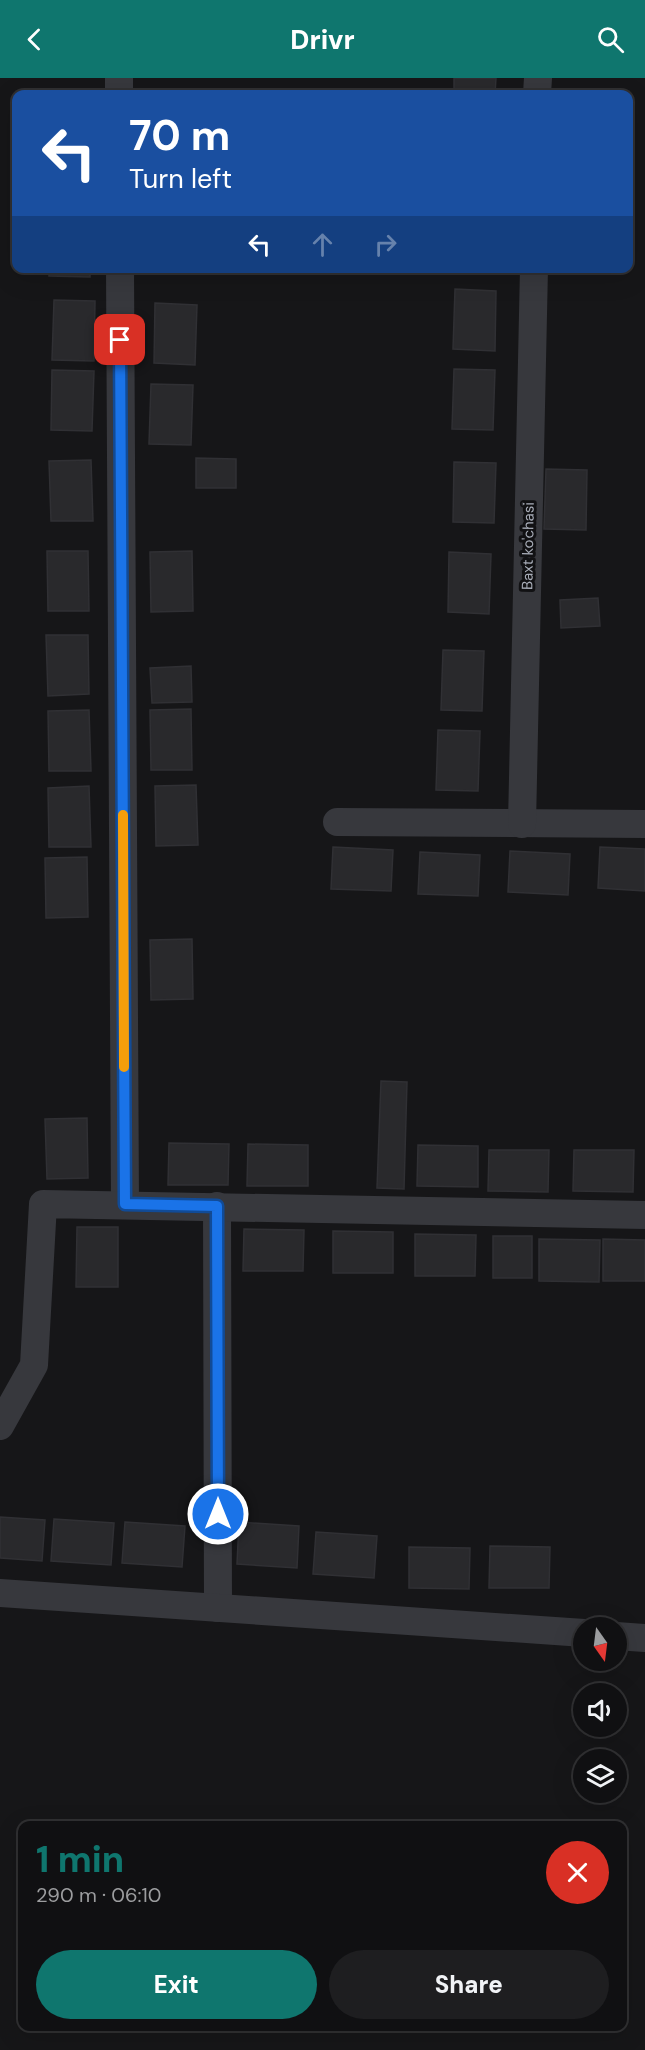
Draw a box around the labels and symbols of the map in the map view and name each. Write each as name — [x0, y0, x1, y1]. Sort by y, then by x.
pin — [94, 314, 145, 365]
street label: Baxt ko'chasi — [517, 502, 539, 590]
position arrow — [186, 1482, 250, 1546]
north arrow — [573, 1617, 627, 1671]

